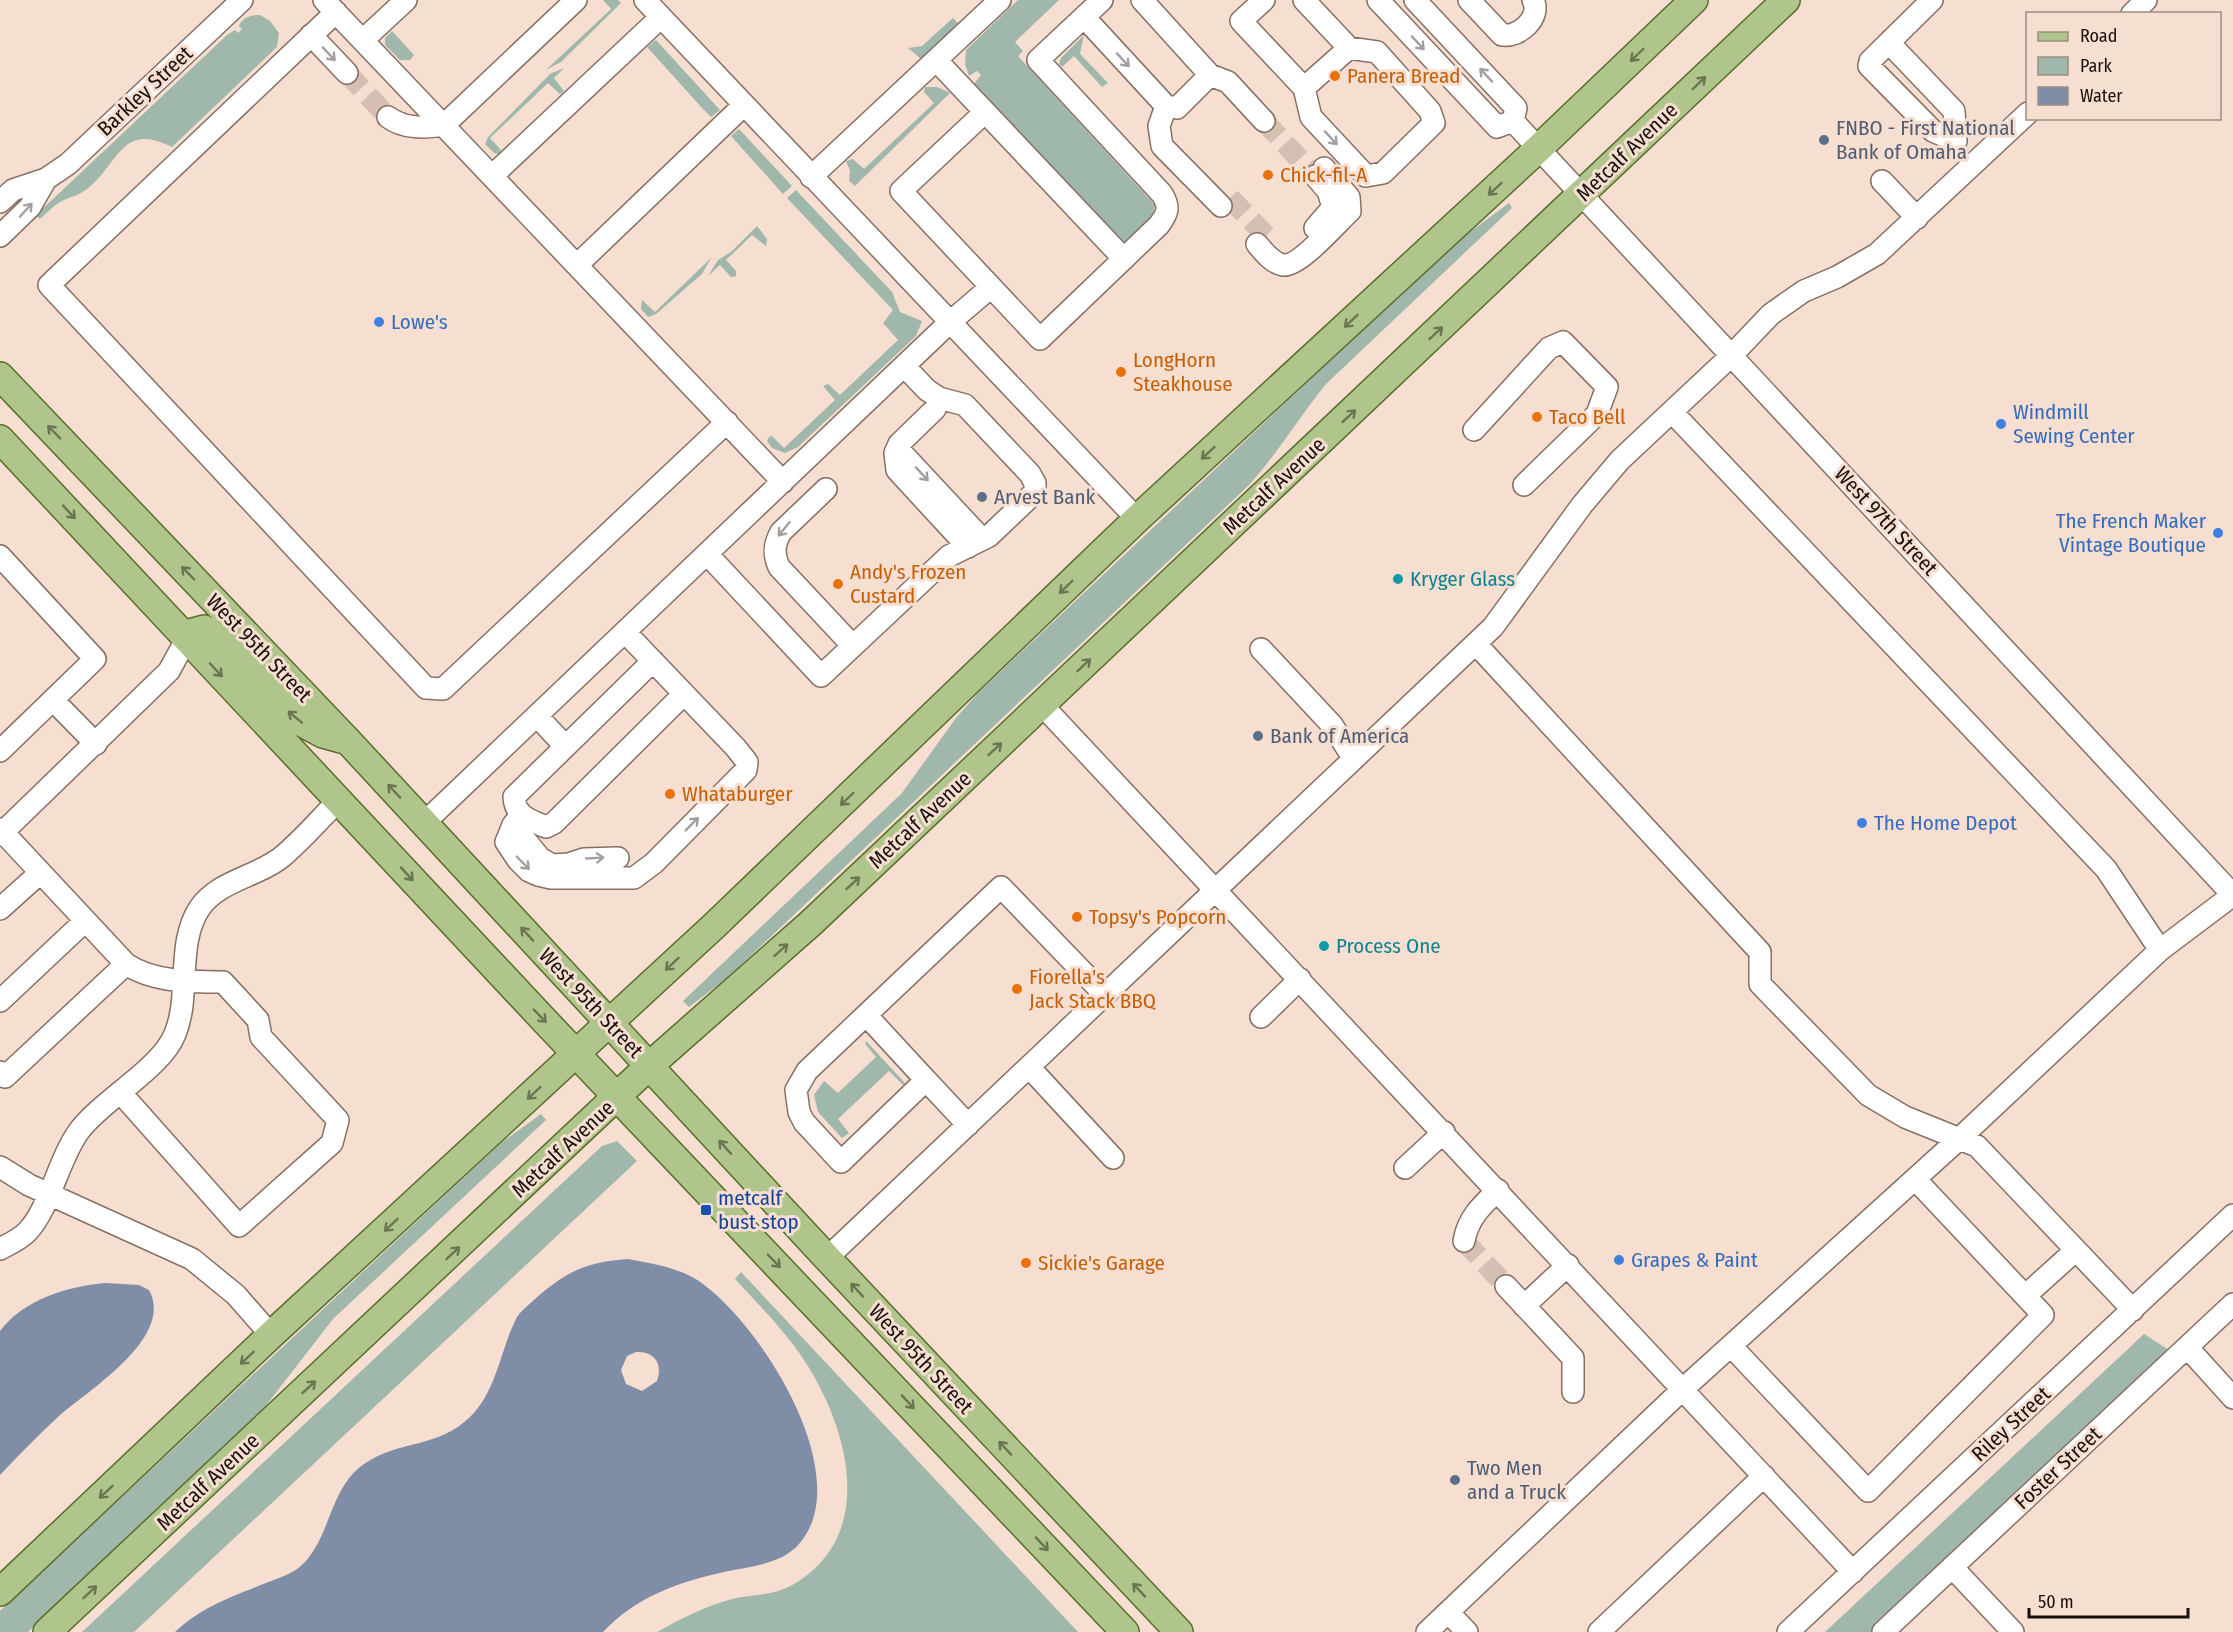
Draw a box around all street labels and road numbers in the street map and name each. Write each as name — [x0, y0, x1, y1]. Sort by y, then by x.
street label: Barkley Street — [92, 40, 198, 142]
street label: Metcalf Avenue — [1571, 97, 1683, 207]
street label: Metcalf Avenue — [1217, 432, 1331, 540]
street label: West 97th Street — [1829, 461, 1943, 581]
street label: West 95th Street — [201, 588, 317, 708]
street label: Metcalf Avenue — [863, 766, 977, 874]
street label: West 95th Street — [533, 943, 649, 1063]
street label: Metcalf Avenue — [506, 1095, 620, 1203]
street label: West 95th Street — [863, 1299, 979, 1419]
street label: Riley Street — [1966, 1381, 2056, 1467]
street label: Foster Street — [2009, 1421, 2107, 1515]
street label: Metcalf Avenue — [151, 1428, 265, 1536]

